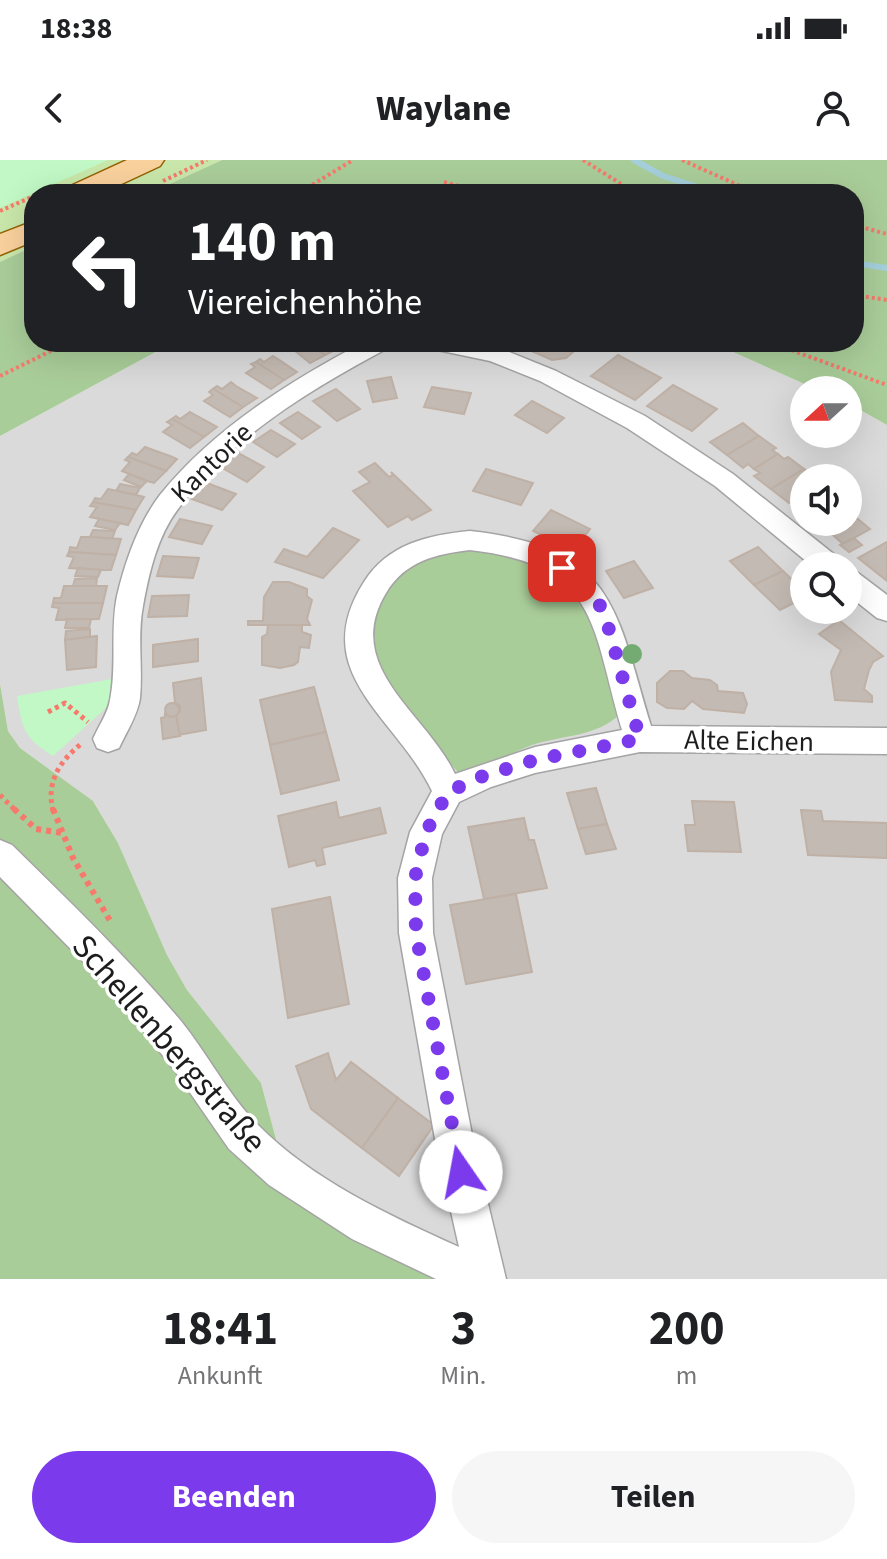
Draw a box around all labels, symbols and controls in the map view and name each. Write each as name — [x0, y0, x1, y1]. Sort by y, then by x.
text: 18:38 — [40, 7, 112, 50]
text: Waylane — [376, 83, 511, 134]
icon: back — [32, 86, 76, 130]
icon: person — [811, 86, 855, 130]
text: 140 m — [188, 203, 336, 282]
icon: left — [56, 216, 160, 320]
text: Viereichenhöhe — [188, 277, 422, 328]
north arrow — [790, 376, 862, 448]
map controls — [790, 376, 862, 624]
street label: Kantorie — [162, 413, 262, 512]
button: sound — [790, 464, 862, 536]
pin — [528, 534, 596, 602]
icon: arrive — [540, 546, 584, 590]
button: search — [790, 552, 862, 624]
street label: Alte Eichen — [684, 720, 814, 762]
street label: Schellenbergstraße — [60, 924, 278, 1164]
position arrow — [419, 1130, 503, 1214]
text: 18:41 — [162, 1295, 278, 1363]
text: 3 — [451, 1295, 476, 1363]
text: 200 — [649, 1295, 725, 1363]
text: Ankunft — [178, 1357, 263, 1394]
text: Min. — [440, 1357, 486, 1394]
text: m — [676, 1357, 697, 1394]
button: Beenden — [32, 1451, 436, 1543]
button: Teilen — [452, 1451, 855, 1543]

